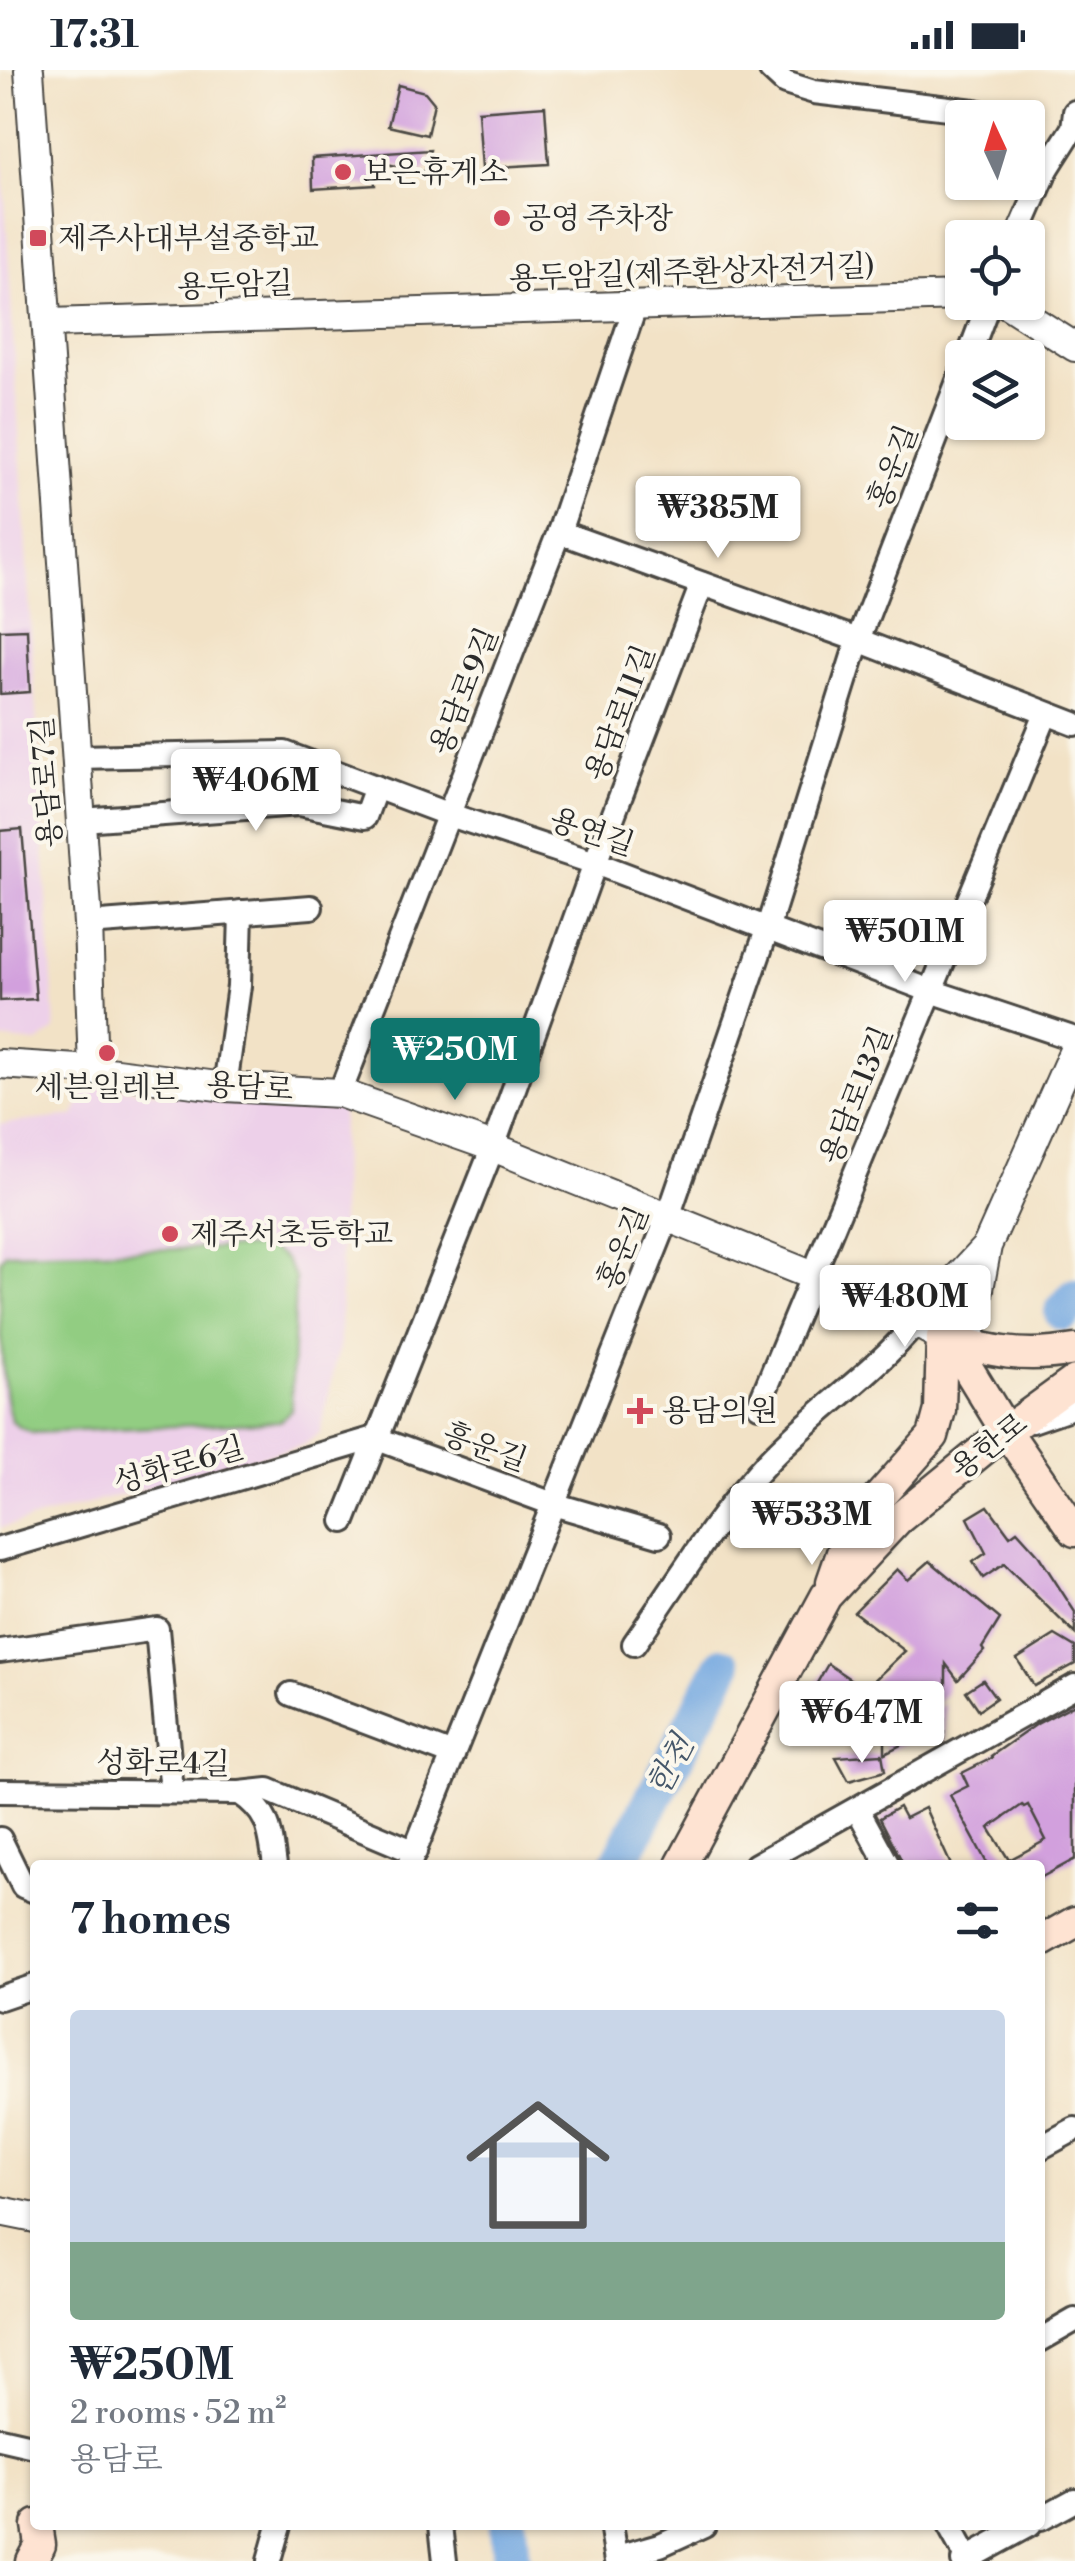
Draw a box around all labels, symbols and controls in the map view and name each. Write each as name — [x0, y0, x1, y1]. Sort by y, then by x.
text: 17:31 — [50, 12, 139, 59]
north arrow — [945, 100, 1045, 200]
map controls — [945, 100, 1045, 440]
place label: 보은휴게소 — [363, 154, 508, 192]
marker: 보은휴게소 — [332, 161, 354, 183]
place label: 공영 주차장 — [522, 200, 673, 238]
marker: 공영 주차장 — [491, 207, 513, 229]
place label: 제주사대부설중학교 — [58, 220, 319, 258]
button: locate — [945, 220, 1045, 320]
marker: 제주사대부설중학교 — [27, 227, 49, 249]
street label: 용두암길(제주환상자전거길) — [508, 248, 876, 298]
street label: 용두암길 — [176, 265, 294, 307]
button: layers — [945, 340, 1045, 440]
street label: 홍운길 — [861, 420, 927, 515]
pin: ₩385M — [648, 476, 788, 561]
text: ₩385M — [657, 488, 779, 528]
street label: 용담로9길 — [422, 622, 508, 761]
street label: 용담로11길 — [578, 640, 664, 787]
street label: 용담로7길 — [23, 715, 71, 849]
pin: ₩406M — [186, 749, 326, 834]
text: ₩406M — [193, 761, 319, 801]
street label: 용연길 — [544, 801, 639, 865]
pin: ₩501M — [835, 900, 975, 985]
text: ₩501M — [845, 912, 965, 952]
pin: ₩250M — [385, 1018, 525, 1103]
street label: 용담로13길 — [812, 1021, 902, 1170]
text: ₩250M — [393, 1030, 517, 1070]
marker: 세븐일레븐 — [96, 1042, 118, 1064]
street label: 용담로 — [205, 1066, 295, 1110]
place label: 세븐일레븐 — [35, 1069, 179, 1107]
street label: 홍운길 — [590, 1201, 658, 1296]
place label: 제주서초등학교 — [190, 1216, 393, 1254]
marker: 제주서초등학교 — [159, 1223, 181, 1245]
pin: ₩480M — [835, 1265, 975, 1350]
text: ₩480M — [842, 1277, 968, 1317]
place label: 용담의원 — [662, 1393, 778, 1431]
marker: 용담의원 — [627, 1398, 653, 1424]
street label: 용한로 — [944, 1405, 1036, 1489]
street label: 흥운길 — [437, 1415, 532, 1481]
street label: 성화로6길 — [110, 1429, 249, 1503]
pin: ₩533M — [742, 1483, 882, 1568]
text: ₩533M — [752, 1495, 872, 1535]
pin: ₩647M — [792, 1681, 932, 1766]
text: ₩647M — [801, 1693, 923, 1733]
water label: 한천 — [639, 1727, 704, 1802]
street label: 성화로4길 — [96, 1744, 230, 1784]
icon: filters — [950, 1893, 1005, 1948]
text: 7 homes — [70, 1894, 231, 1947]
icon: home — [448, 2075, 628, 2255]
text: ₩250M — [70, 2340, 234, 2393]
text: 2 rooms · 52 m² — [70, 2393, 286, 2433]
text: 용담로 — [70, 2440, 163, 2480]

